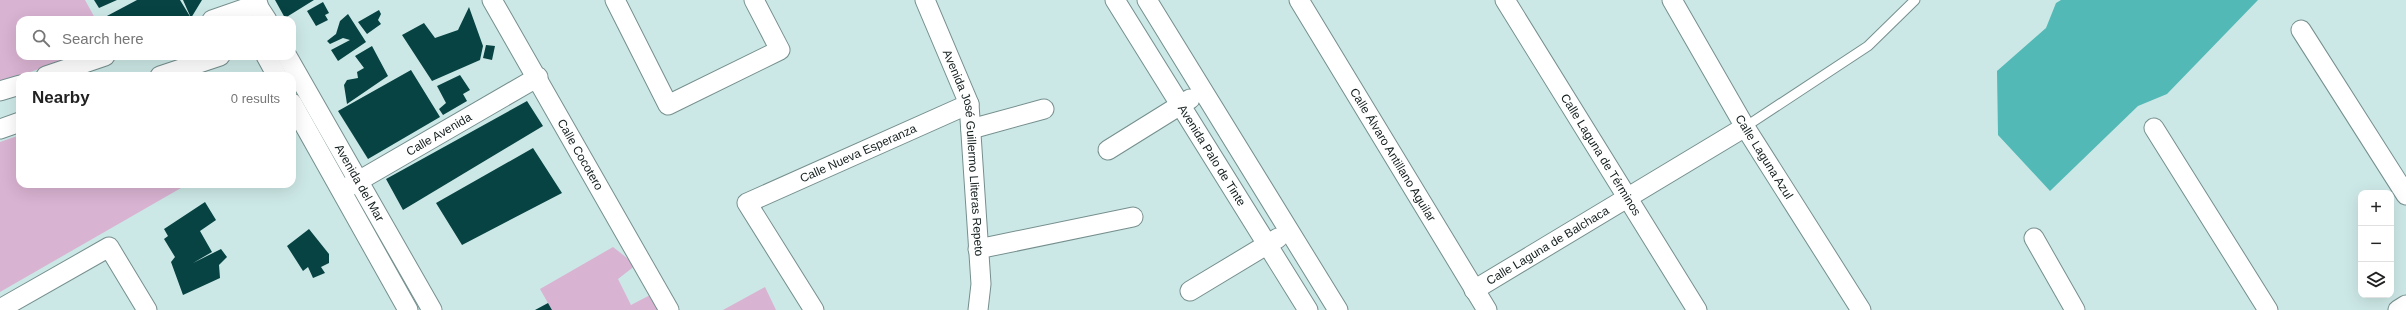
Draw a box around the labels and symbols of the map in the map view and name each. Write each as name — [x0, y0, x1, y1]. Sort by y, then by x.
street label: Avenida José Guillermo Lliteras Repeto — [940, 48, 986, 257]
street label: Calle Álvaro Antillano Aguilar — [1347, 85, 1439, 224]
street label: Calle Laguna de Términos — [1558, 91, 1644, 218]
street label: Avenida Palo de Tinte — [1175, 102, 1249, 209]
street label: Calle Avenida — [404, 110, 474, 159]
street label: Calle Laguna Azul — [1732, 112, 1796, 202]
street label: Calle Cocotero — [554, 117, 606, 193]
street label: Calle Nueva Esperanza — [798, 121, 919, 186]
street label: Avenida del Mar — [332, 142, 387, 224]
street label: Calle Laguna de Balchaca — [1484, 203, 1612, 288]

